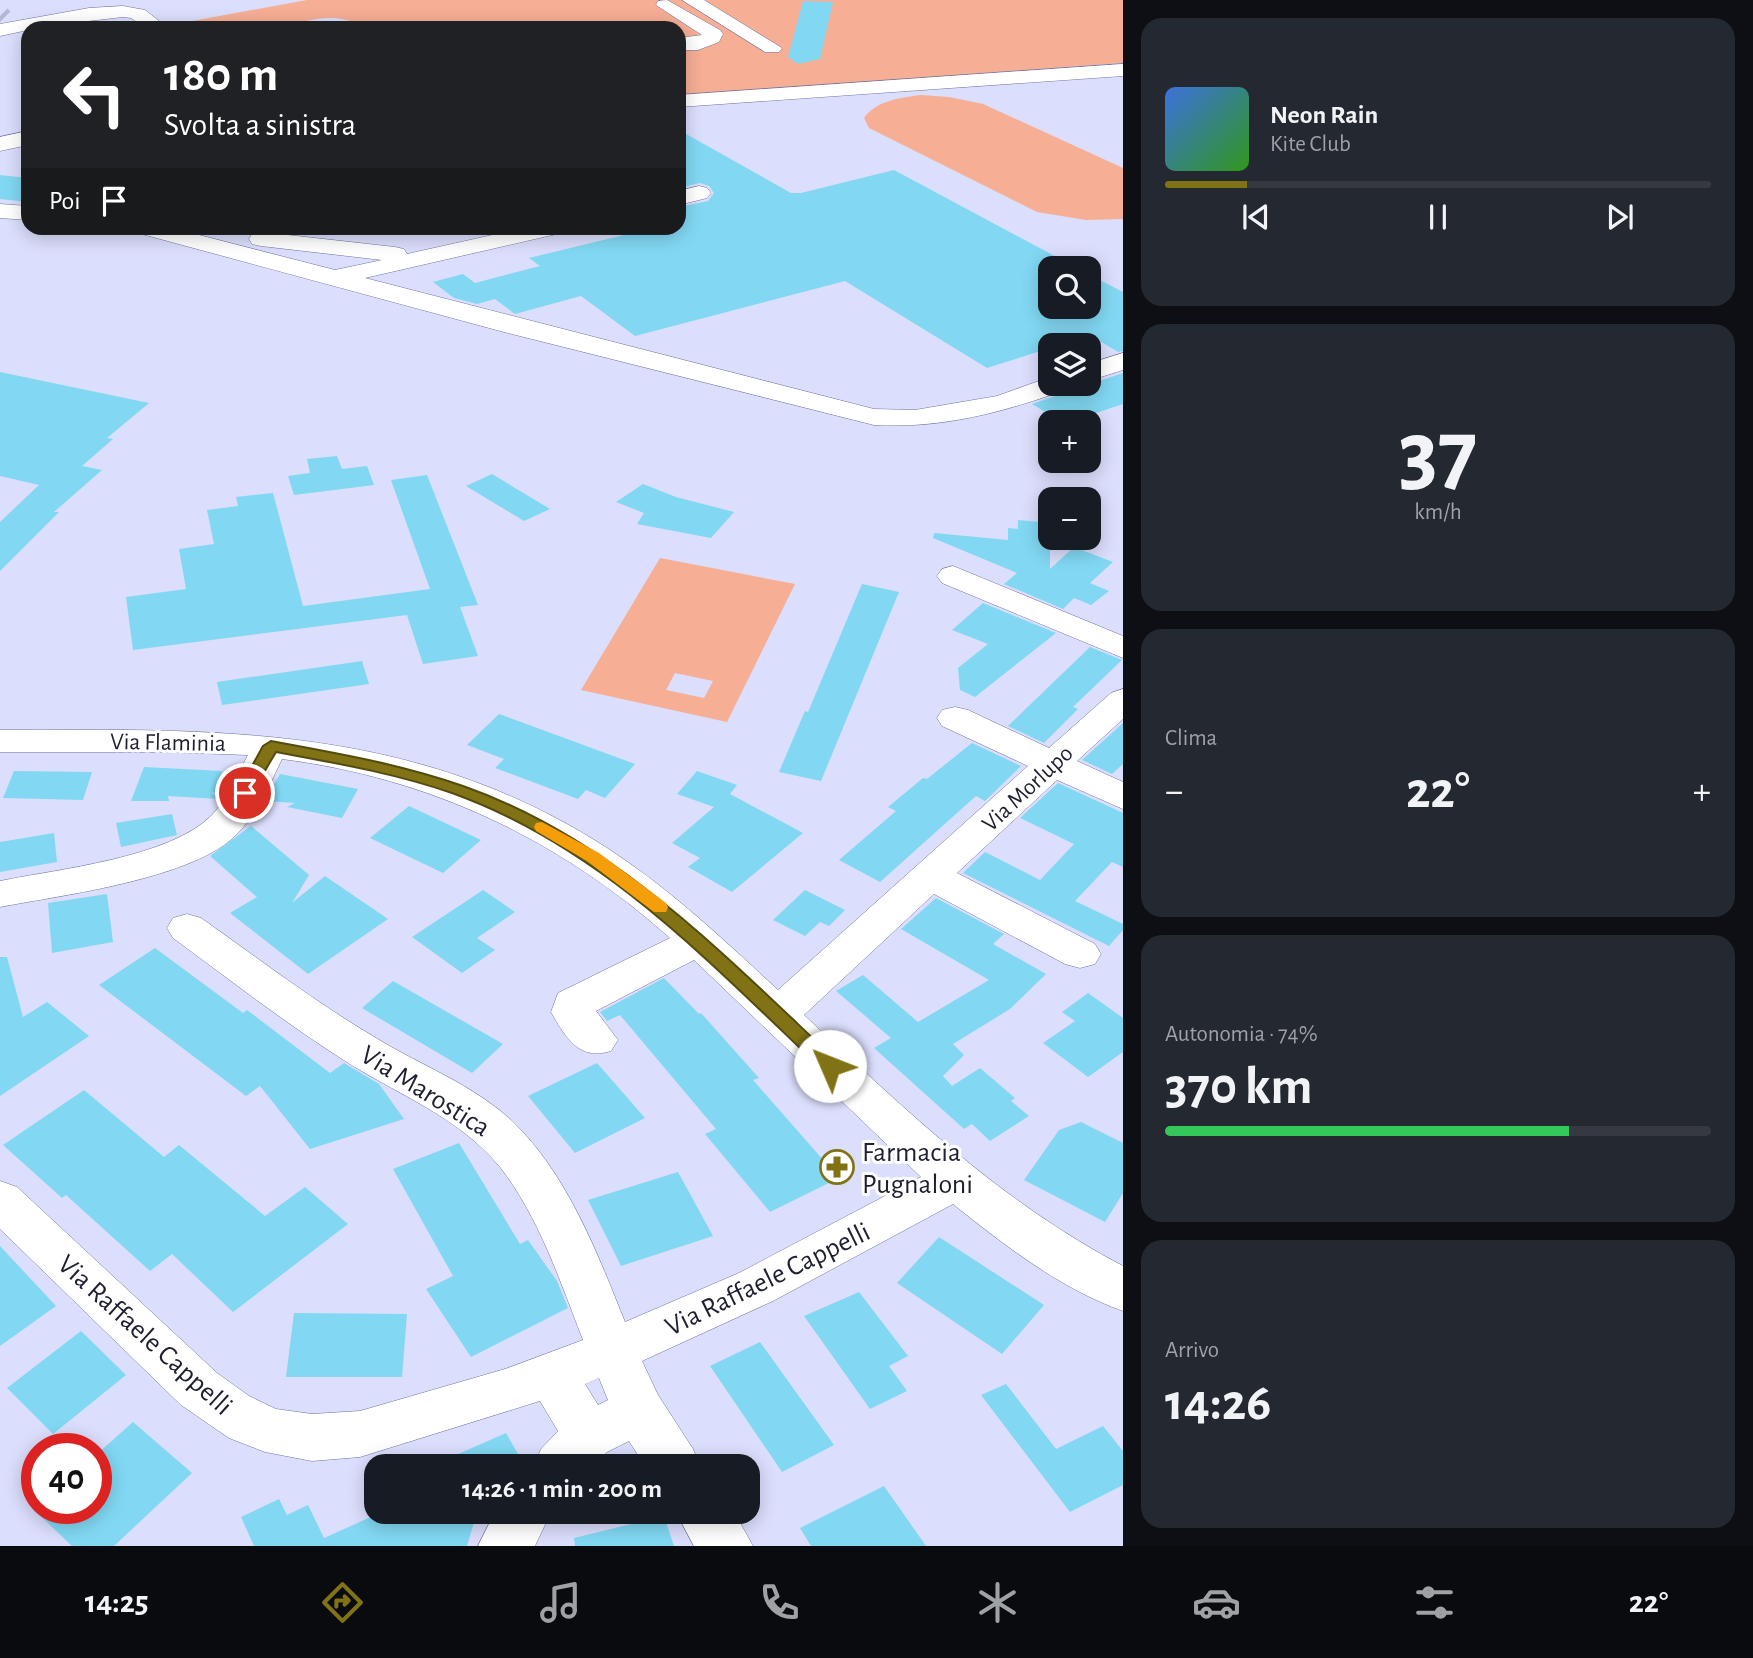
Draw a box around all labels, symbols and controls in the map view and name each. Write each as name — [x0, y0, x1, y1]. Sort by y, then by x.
icon: left — [49, 49, 140, 140]
text: 180 m — [164, 51, 278, 100]
text: Neon Rain — [1270, 102, 1378, 128]
text: Svolta a sinistra — [164, 109, 356, 141]
text: Kite Club — [1270, 133, 1351, 156]
icon: arrive — [95, 182, 133, 220]
text: Poi — [49, 188, 81, 214]
icon: previous — [1237, 198, 1275, 236]
icon: pause — [1419, 198, 1457, 236]
icon: next — [1601, 198, 1639, 236]
map controls — [1038, 256, 1101, 550]
button: search — [1038, 256, 1101, 319]
button: layers — [1038, 333, 1101, 396]
text: 37 — [1399, 408, 1477, 499]
button: + — [1038, 410, 1101, 473]
button: − — [1038, 487, 1101, 550]
text: km/h — [1414, 501, 1462, 524]
text: Clima — [1165, 727, 1217, 750]
street label: Via Flaminia — [110, 730, 226, 756]
street label: Via Morlupo — [978, 741, 1078, 836]
pin — [215, 763, 275, 823]
text: 22° — [1406, 765, 1470, 817]
text: − — [1165, 773, 1183, 811]
text: + — [1693, 773, 1711, 811]
icon: arrive — [226, 774, 264, 812]
text: Autonomia · 74% — [1165, 1023, 1318, 1046]
position arrow — [793, 1029, 867, 1103]
street label: Via Marostica — [355, 1041, 495, 1143]
text: 370 km — [1165, 1061, 1313, 1113]
place label: Farmacia Pugnaloni — [862, 1139, 973, 1199]
pharmacy icon: Farmacia Pugnaloni — [818, 1148, 856, 1186]
street label: Via Raffaele Cappelli — [661, 1218, 875, 1342]
street label: Via Raffaele Cappelli — [52, 1250, 237, 1421]
text: Arrivo — [1165, 1339, 1219, 1362]
text: 14:26 — [1165, 1377, 1271, 1429]
speed limit sign: 40 — [21, 1433, 112, 1524]
text: 14:26 · 1 min · 200 m — [462, 1476, 662, 1502]
icon: directions — [318, 1578, 367, 1627]
icon: music — [536, 1578, 585, 1627]
icon: phone — [755, 1578, 804, 1627]
icon: climate — [973, 1578, 1022, 1627]
icon: car — [1192, 1578, 1241, 1627]
icon: filters — [1410, 1578, 1459, 1627]
text: 14:25 — [85, 1586, 149, 1618]
text: 22° — [1629, 1586, 1668, 1618]

